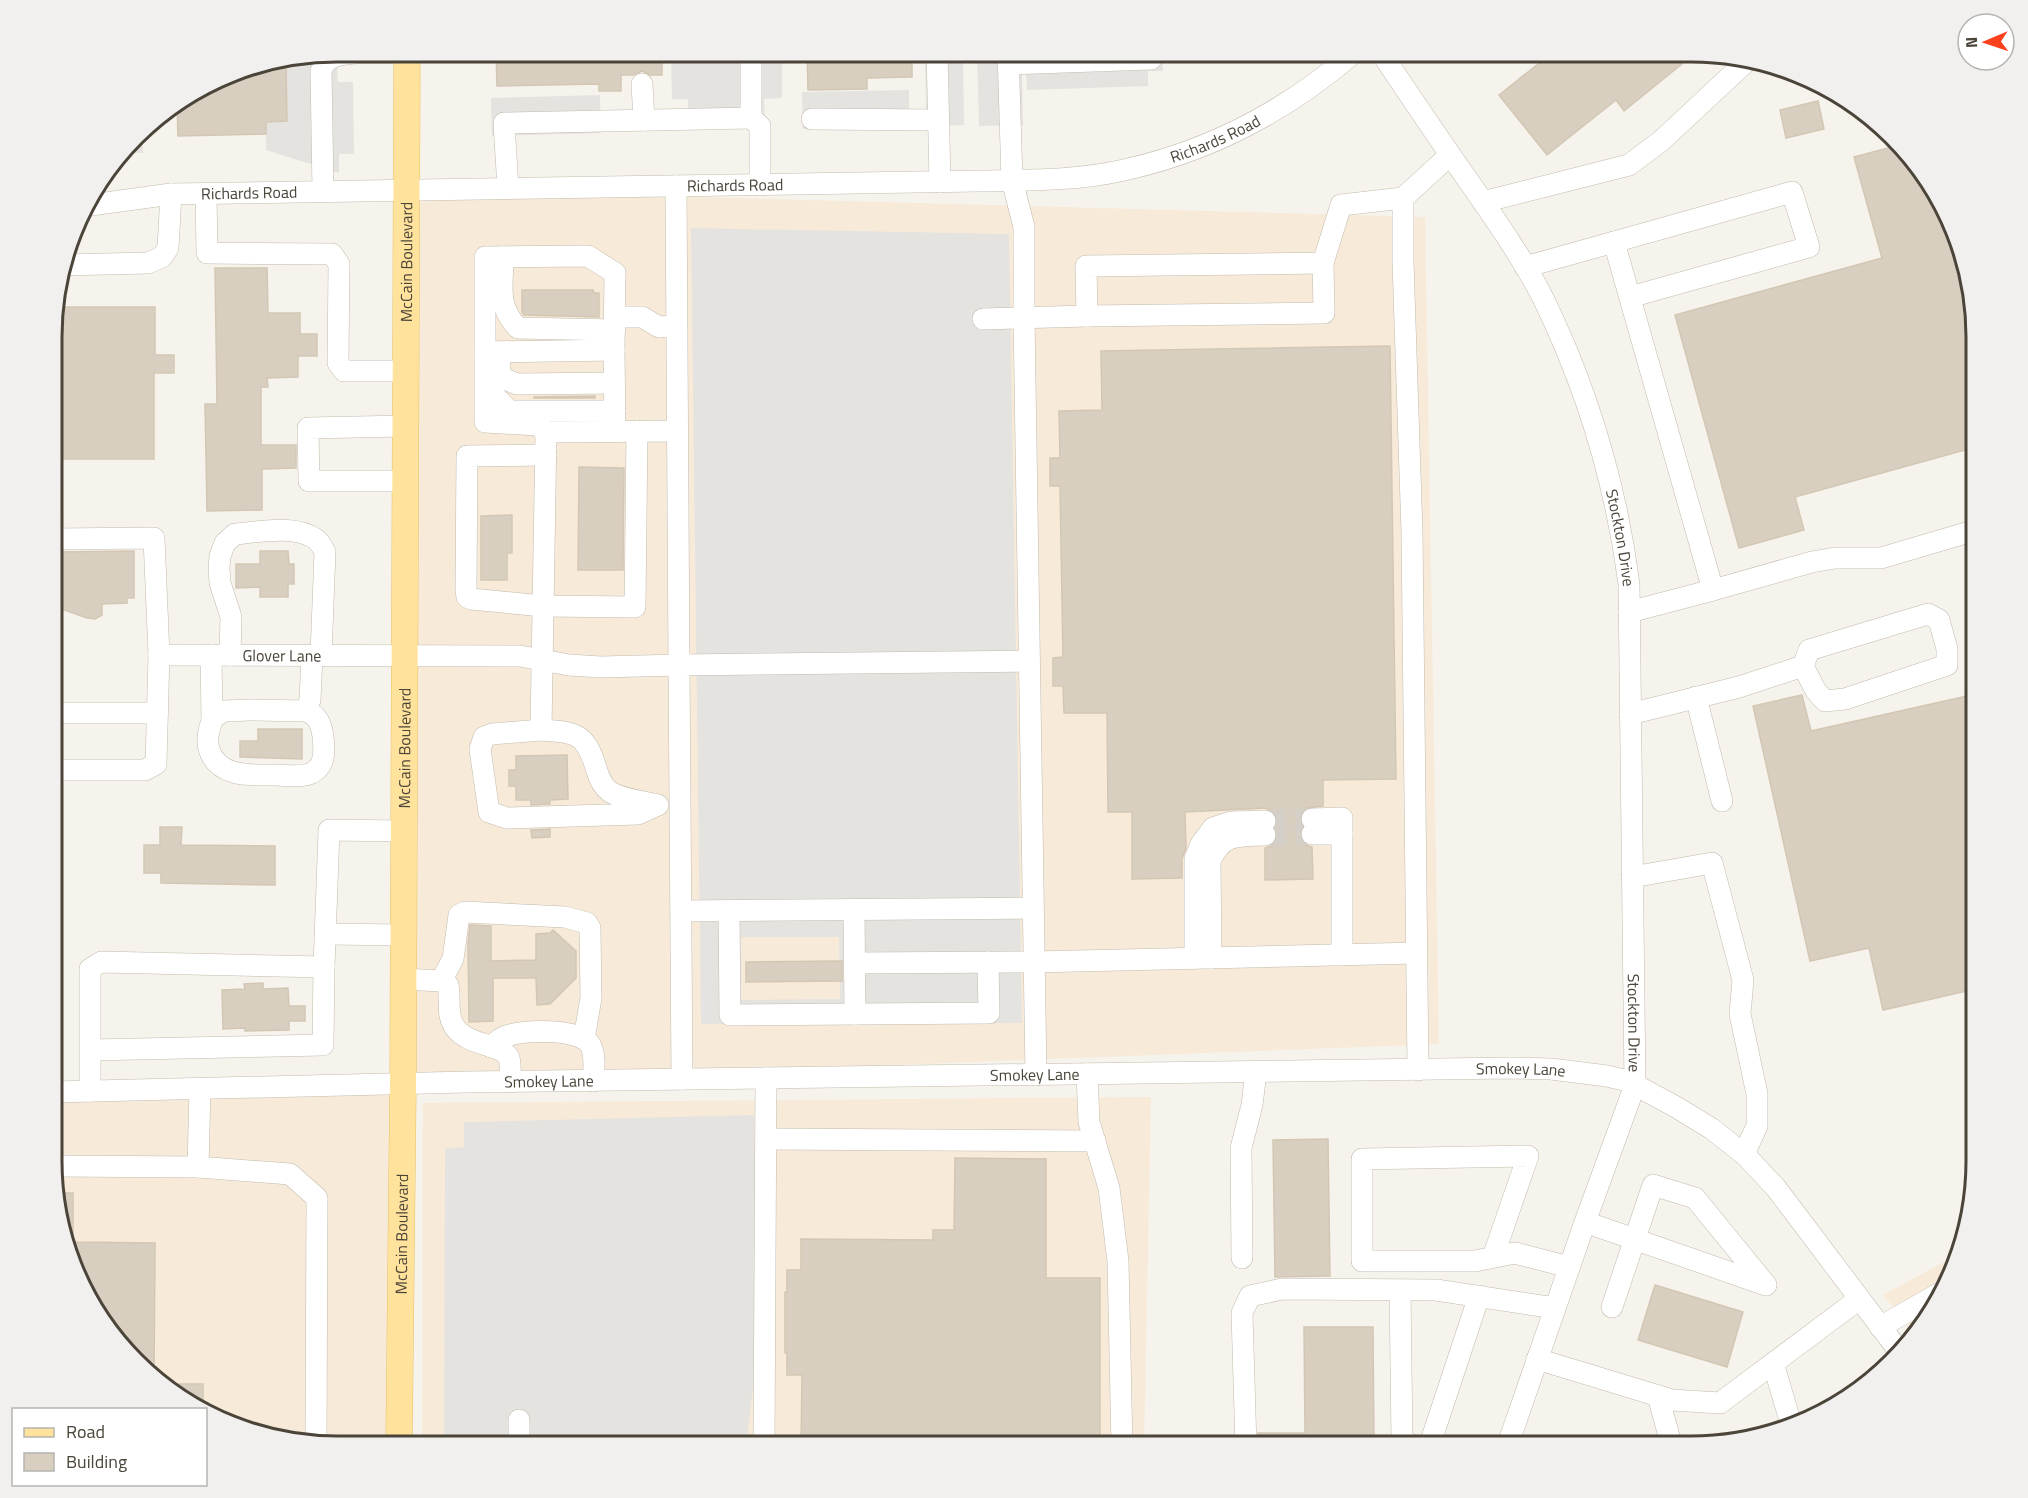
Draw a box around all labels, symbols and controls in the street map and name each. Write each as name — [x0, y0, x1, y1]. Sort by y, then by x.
north arrow — [1956, 12, 2016, 72]
text: N — [1959, 37, 1983, 48]
street label: Richards Road — [1167, 109, 1265, 169]
street label: Richards Road — [687, 172, 783, 198]
street label: Richards Road — [201, 180, 298, 205]
street label: McCain Boulevard — [394, 202, 418, 322]
street label: Stockton Drive — [1600, 487, 1641, 588]
street label: Glover Lane — [242, 643, 322, 667]
street label: McCain Boulevard — [392, 688, 417, 808]
street label: Stockton Drive — [1622, 974, 1647, 1072]
street label: Smokey Lane — [1476, 1056, 1567, 1083]
street label: Smokey Lane — [990, 1062, 1080, 1087]
street label: Smokey Lane — [504, 1068, 594, 1094]
street label: McCain Boulevard — [389, 1174, 414, 1294]
legend — [12, 1408, 207, 1486]
text: Road — [66, 1418, 105, 1445]
text: Building — [66, 1448, 127, 1475]

